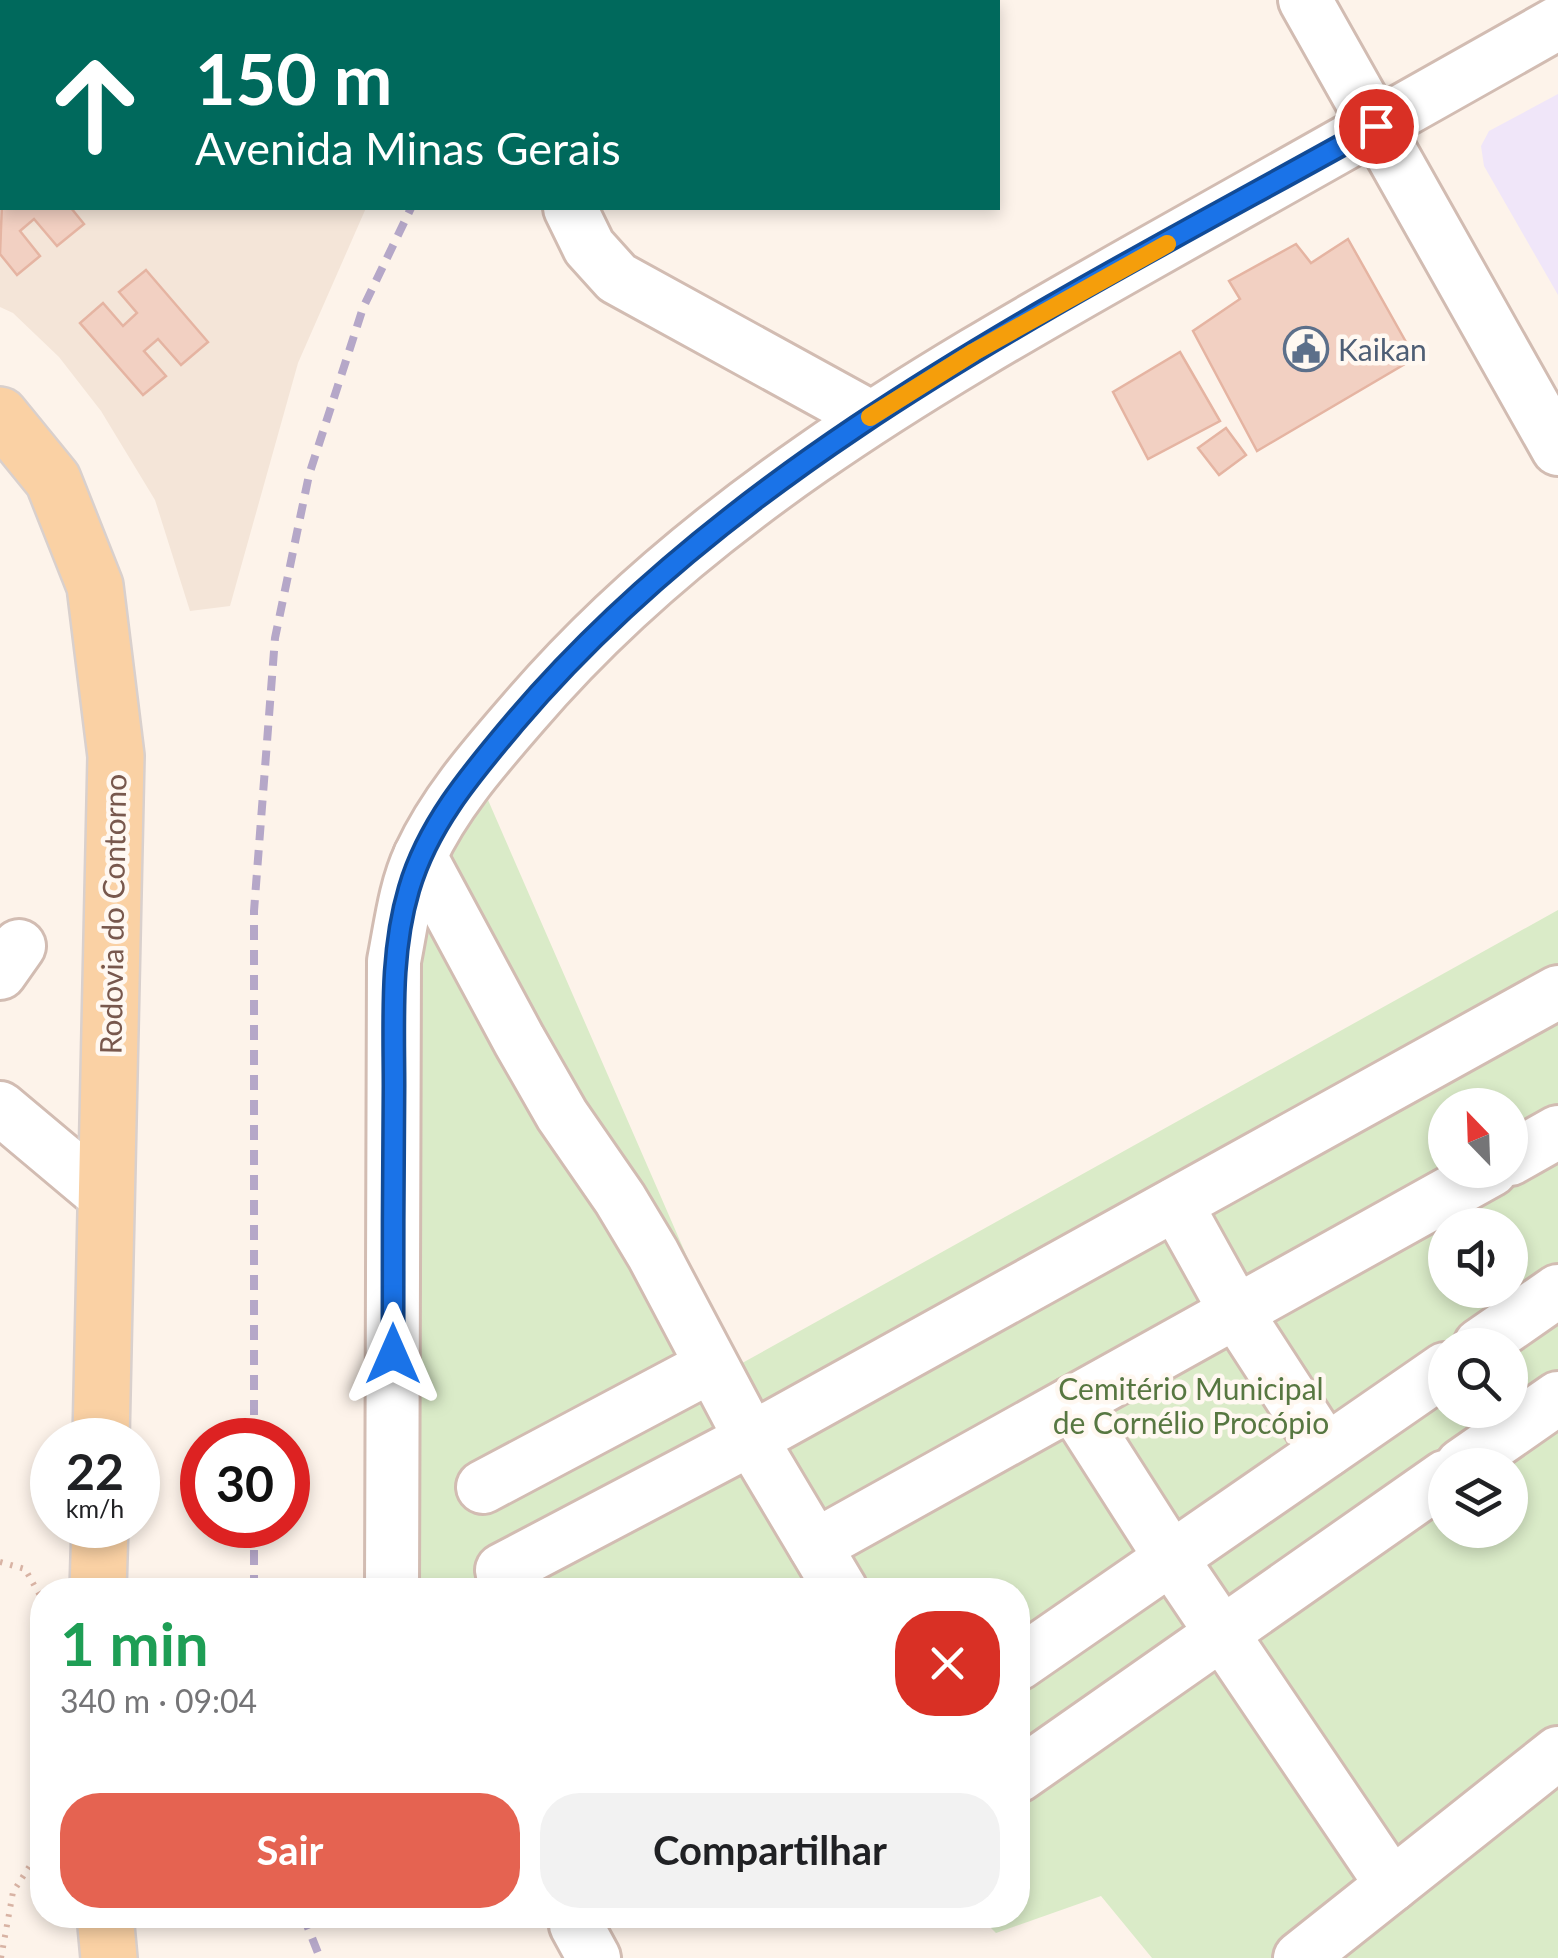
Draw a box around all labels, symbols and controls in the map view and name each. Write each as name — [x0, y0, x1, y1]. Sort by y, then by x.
text: 150 m — [195, 36, 392, 120]
icon: ahead — [30, 40, 160, 170]
pin — [1334, 84, 1419, 169]
icon: arrive — [1349, 99, 1404, 154]
text: Avenida Minas Gerais — [195, 121, 621, 175]
public building icon: Kaikan — [1283, 326, 1329, 372]
place label: Kaikan — [1338, 331, 1427, 367]
street label: Rodovia do Contorno — [92, 773, 132, 1055]
north arrow — [1428, 1088, 1528, 1188]
map controls — [1428, 1088, 1528, 1548]
button: sound — [1428, 1208, 1528, 1308]
position arrow — [341, 1302, 445, 1406]
button: search — [1428, 1328, 1528, 1428]
park label: Cemitério Municipal de Cornélio Procópio — [1053, 1370, 1329, 1440]
speed limit sign: 30 — [180, 1418, 310, 1548]
text: 22 — [66, 1441, 124, 1501]
button: layers — [1428, 1448, 1528, 1548]
text: km/h — [66, 1493, 124, 1523]
text: 1 min — [60, 1607, 209, 1679]
button: close — [895, 1611, 1000, 1716]
text: 340 m · 09:04 — [60, 1681, 257, 1720]
button: Sair — [60, 1793, 520, 1908]
button: Compartilhar — [540, 1793, 1000, 1908]

